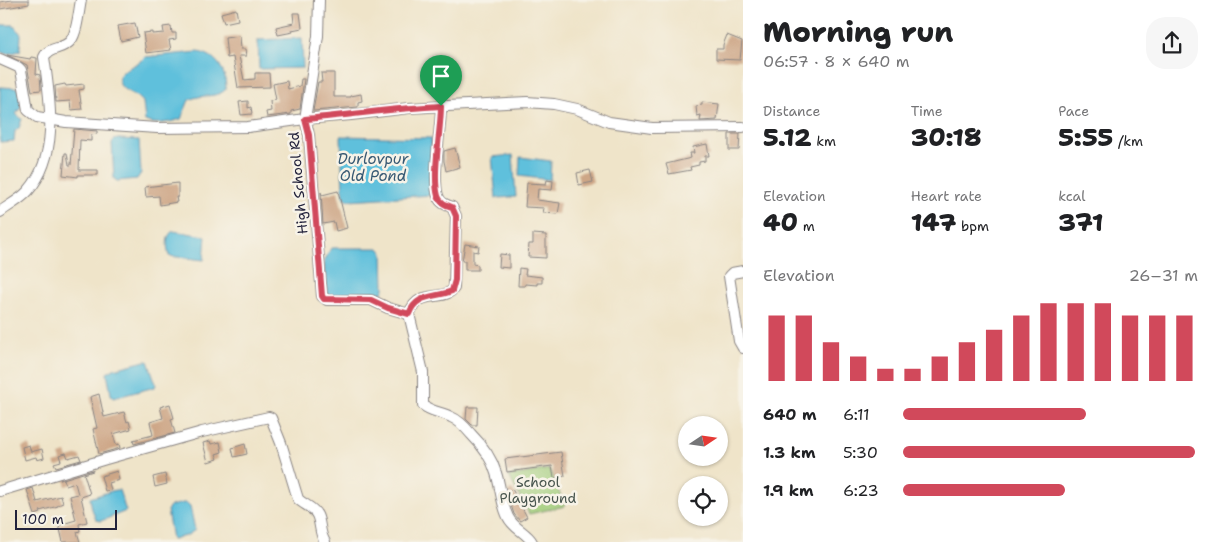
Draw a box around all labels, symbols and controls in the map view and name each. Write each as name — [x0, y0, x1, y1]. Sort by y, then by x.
text: Morning run — [763, 13, 953, 51]
button: share — [1146, 17, 1198, 69]
text: 06:57 · 8 × 640 m — [763, 51, 910, 72]
pin — [420, 55, 462, 106]
icon: arrive — [427, 62, 455, 90]
text: Distance — [763, 102, 820, 120]
text: Time — [911, 102, 943, 120]
text: Pace — [1058, 102, 1089, 120]
text: 5.12 — [763, 120, 812, 154]
text: 30:18 — [911, 120, 982, 154]
text: 5:55 — [1058, 120, 1113, 154]
street label: High School Rd — [285, 131, 311, 235]
text: km — [812, 132, 836, 150]
text: /km — [1113, 132, 1143, 150]
water label: Durlovpur Old Pond — [337, 149, 409, 186]
text: Elevation — [763, 187, 826, 205]
text: Heart rate — [911, 187, 982, 205]
text: kcal — [1058, 187, 1086, 205]
text: 40 — [763, 205, 798, 239]
text: 147 — [911, 205, 956, 239]
text: 371 — [1058, 205, 1103, 239]
text: m — [798, 217, 815, 235]
text: bpm — [956, 217, 989, 235]
text: Elevation — [763, 265, 835, 286]
text: 26–31 m — [1129, 265, 1198, 286]
text: 640 m — [763, 404, 817, 425]
text: 6:11 — [843, 404, 870, 425]
north arrow — [678, 416, 728, 466]
map controls — [678, 416, 728, 526]
text: 1.3 km — [763, 442, 816, 463]
text: 5:30 — [843, 442, 878, 463]
park label: School Playground — [500, 473, 577, 507]
button: locate — [678, 476, 728, 526]
text: 1.9 km — [763, 480, 814, 501]
text: 6:23 — [843, 480, 879, 501]
scale bar — [15, 507, 118, 530]
text: 100 m — [22, 510, 64, 528]

